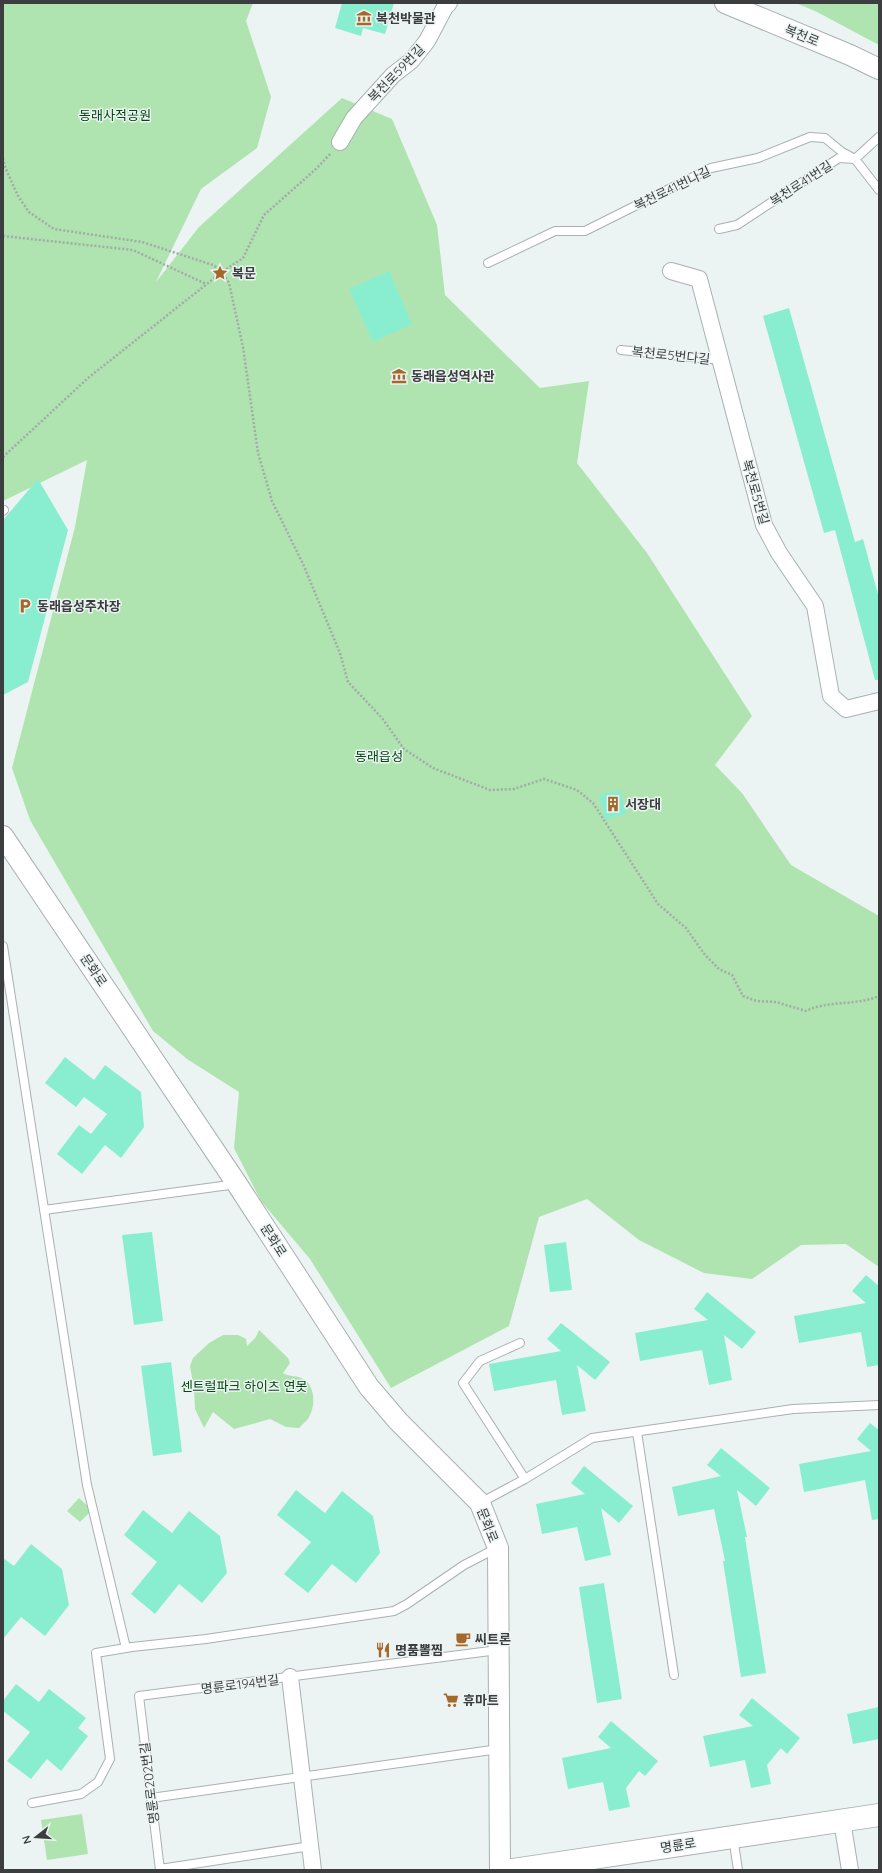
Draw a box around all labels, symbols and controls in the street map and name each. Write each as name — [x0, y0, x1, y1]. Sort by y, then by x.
museum icon: 복천박물관 — [355, 9, 373, 27]
place label: 복천박물관 — [376, 10, 436, 26]
street label: 복천로 — [782, 21, 822, 49]
street label: 복천로59번길 — [364, 41, 428, 105]
park label: 동래사적공원 — [79, 107, 151, 123]
street label: 복천로41번길 — [767, 157, 835, 209]
street label: 복천로41번나길 — [631, 163, 713, 213]
place icon: 복문 — [211, 264, 229, 282]
place label: 복문 — [232, 265, 256, 281]
street label: 복천로5번다길 — [631, 343, 711, 367]
museum icon: 동래읍성역사관 — [390, 367, 408, 385]
place label: 동래읍성역사관 — [411, 368, 495, 384]
street label: 복천로5번길 — [739, 458, 773, 526]
parking icon: 동래읍성주차장 — [16, 597, 34, 615]
place label: 동래읍성주차장 — [37, 598, 121, 614]
park label: 동래읍성 — [355, 748, 403, 764]
building icon: 서장대 — [604, 795, 622, 813]
place label: 서장대 — [625, 796, 661, 812]
street label: 문화로 — [77, 951, 111, 989]
street label: 문화로 — [258, 1221, 290, 1259]
park label: 센트럴파크 하이츠 연못 — [181, 1378, 307, 1394]
street label: 문화로 — [474, 1505, 502, 1545]
cafe icon: 씨트론 — [454, 1630, 472, 1648]
place label: 씨트론 — [475, 1631, 511, 1647]
restaurant icon: 명품뽈찜 — [374, 1641, 392, 1659]
place label: 명품뽈찜 — [395, 1642, 443, 1658]
street label: 명륜로194번길 — [200, 1671, 280, 1697]
supermarket icon: 휴마트 — [442, 1691, 460, 1709]
place label: 휴마트 — [463, 1692, 499, 1708]
street label: 명륜로202번길 — [136, 1741, 162, 1825]
north arrow — [16, 1817, 56, 1857]
text: N — [19, 1834, 34, 1846]
street label: 명륜로 — [659, 1834, 697, 1856]

